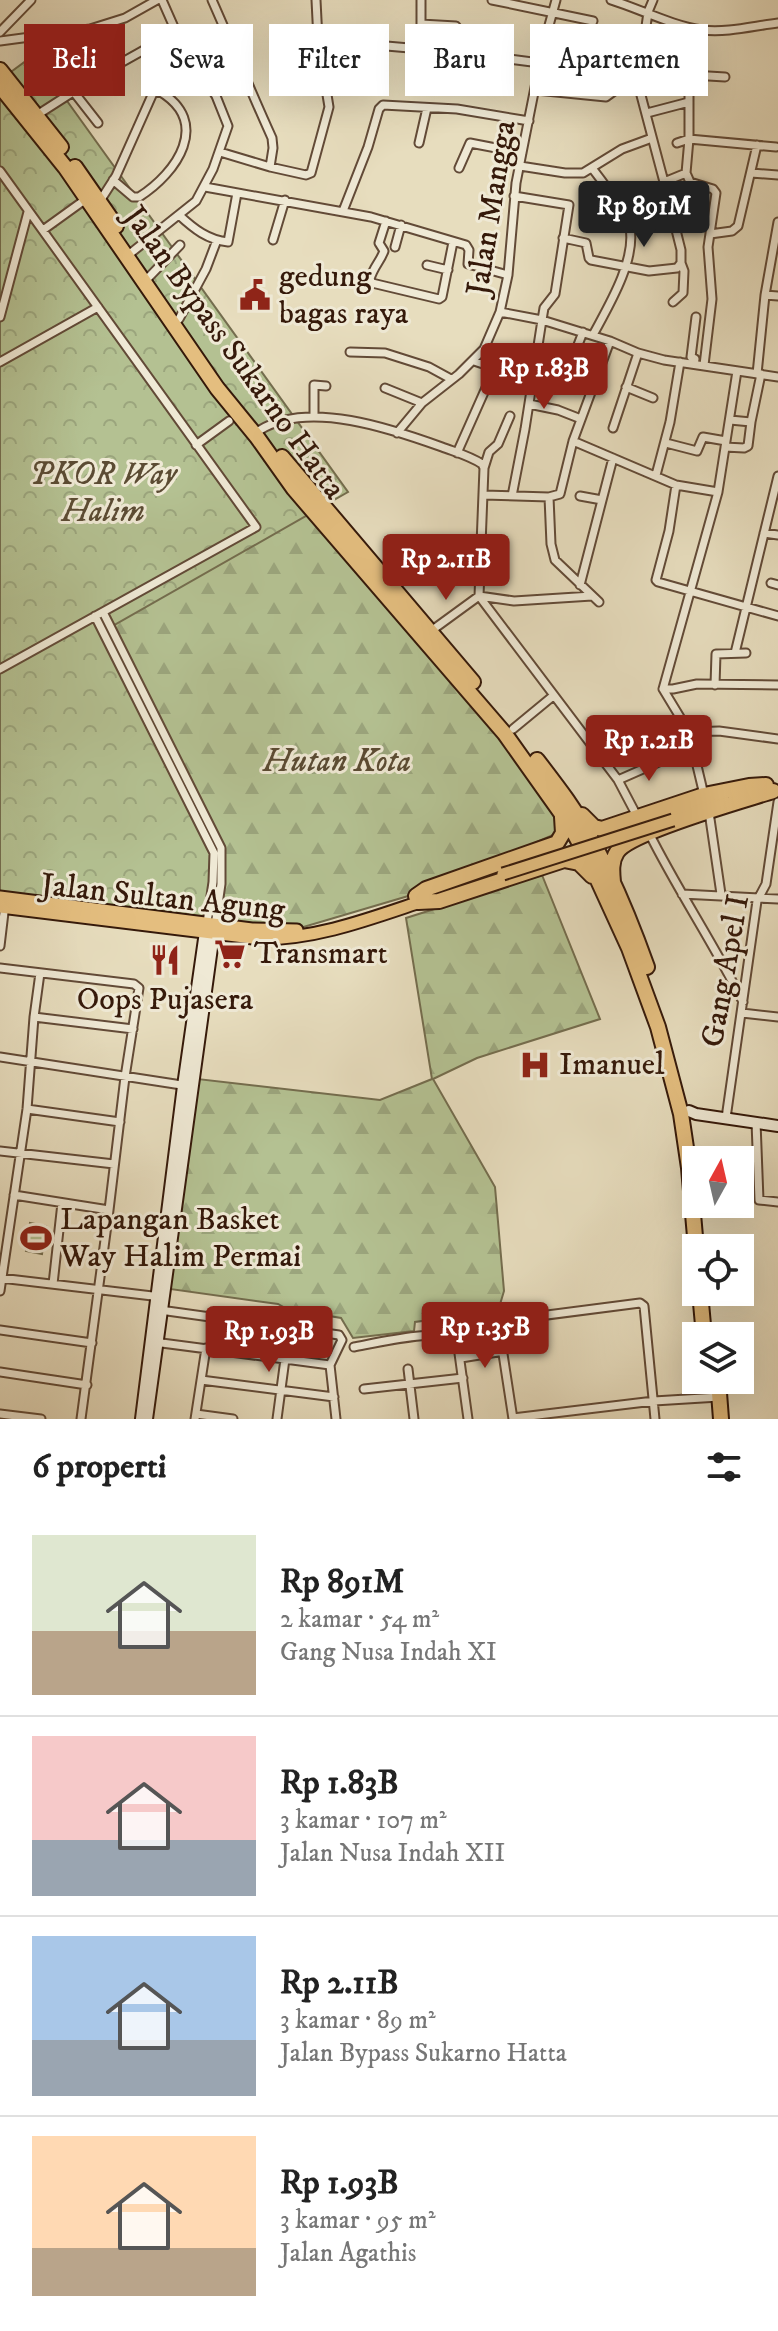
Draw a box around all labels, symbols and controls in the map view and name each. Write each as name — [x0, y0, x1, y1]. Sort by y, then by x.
chip: Beli — [24, 24, 125, 96]
chip: Sewa — [141, 24, 253, 96]
chip: Filter — [269, 24, 389, 96]
chip: Baru — [405, 24, 514, 96]
chip: Apartemen — [530, 24, 708, 96]
street label: Jalan Mangga — [458, 117, 526, 301]
pin: Rp 891M — [570, 181, 718, 249]
text: Rp 891M — [596, 190, 692, 223]
street label: Jalan Bypass Sukarno Hatta — [112, 196, 354, 508]
place label: gedung bagas raya — [279, 257, 409, 334]
public building icon: gedung bagas raya — [238, 278, 272, 312]
pin: Rp 1.83B — [461, 343, 627, 411]
text: Rp 1.83B — [499, 352, 589, 385]
park label: PKOR Way Halim — [29, 455, 179, 532]
pin: Rp 2.11B — [363, 534, 529, 602]
text: Rp 2.11B — [401, 543, 491, 576]
pin: Rp 1.21B — [566, 715, 732, 783]
text: Rp 1.21B — [604, 724, 694, 757]
park label: Hutan Kota — [262, 742, 411, 782]
street label: Jalan Sultan Agung — [36, 865, 288, 931]
street label: Gang Apel I — [693, 891, 759, 1051]
place label: Transmart — [254, 934, 388, 974]
supermarket icon: Transmart — [213, 937, 247, 971]
restaurant icon: Oops Pujasera — [148, 943, 182, 977]
place label: Oops Pujasera — [77, 980, 254, 1020]
place label: Imanuel — [559, 1045, 665, 1085]
hospital icon: Imanuel — [518, 1048, 552, 1082]
north arrow — [682, 1146, 754, 1218]
map controls — [682, 1146, 754, 1394]
place label: Lapangan Basket Way Halim Permai — [59, 1200, 301, 1277]
sports icon: Lapangan Basket Way Halim Permai — [19, 1221, 53, 1255]
button: locate — [682, 1234, 754, 1306]
pin: Rp 1.35B — [402, 1302, 568, 1370]
pin: Rp 1.93B — [186, 1306, 352, 1374]
text: Rp 1.35B — [440, 1311, 530, 1344]
text: Rp 1.93B — [224, 1315, 314, 1348]
button: layers — [682, 1322, 754, 1394]
icon: filters — [702, 1445, 746, 1489]
text: 6 properti — [32, 1446, 167, 1488]
text: Rp 891M — [280, 1561, 404, 1603]
icon: home — [96, 1567, 192, 1663]
text: 2 kamar · 54 m² — [280, 1603, 439, 1636]
text: Gang Nusa Indah XI — [280, 1636, 497, 1669]
text: Rp 1.83B — [280, 1762, 399, 1804]
icon: home — [96, 1768, 192, 1864]
text: 3 kamar · 107 m² — [280, 1804, 447, 1837]
text: Jalan Nusa Indah XII — [280, 1837, 505, 1870]
text: Rp 2.11B — [280, 1962, 399, 2004]
icon: home — [96, 1968, 192, 2064]
text: 3 kamar · 89 m² — [280, 2004, 436, 2037]
text: Jalan Bypass Sukarno Hatta — [280, 2037, 567, 2070]
text: Rp 1.93B — [280, 2162, 399, 2204]
icon: home — [96, 2168, 192, 2264]
text: 3 kamar · 95 m² — [280, 2204, 436, 2237]
text: Jalan Agathis — [280, 2237, 417, 2270]

